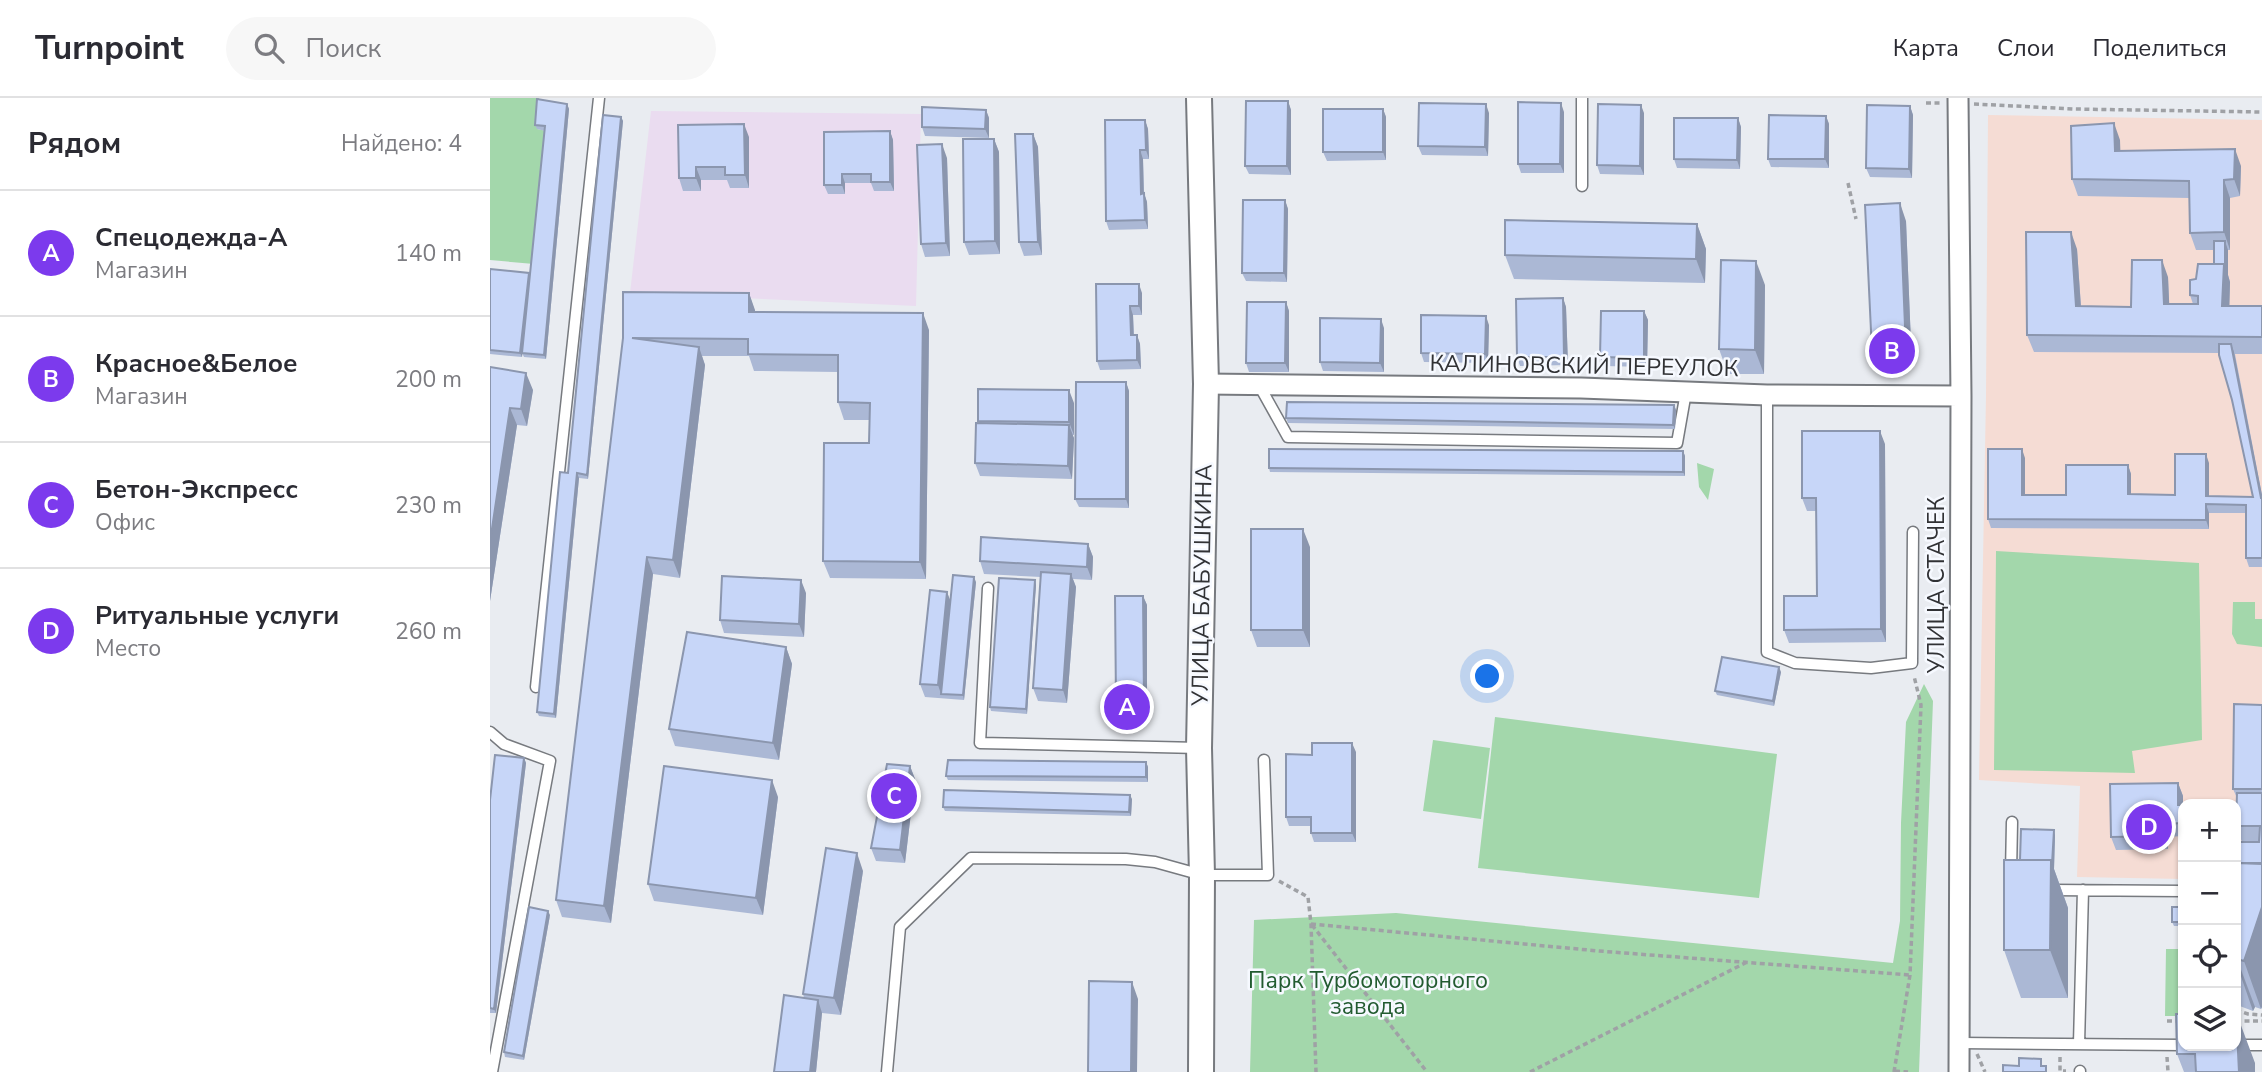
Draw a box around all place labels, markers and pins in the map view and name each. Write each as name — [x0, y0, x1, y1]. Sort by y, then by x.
pin: B — [1869, 325, 1915, 377]
pin: A — [1104, 681, 1150, 733]
pin: C — [871, 770, 917, 822]
pin: D — [2126, 801, 2172, 853]

